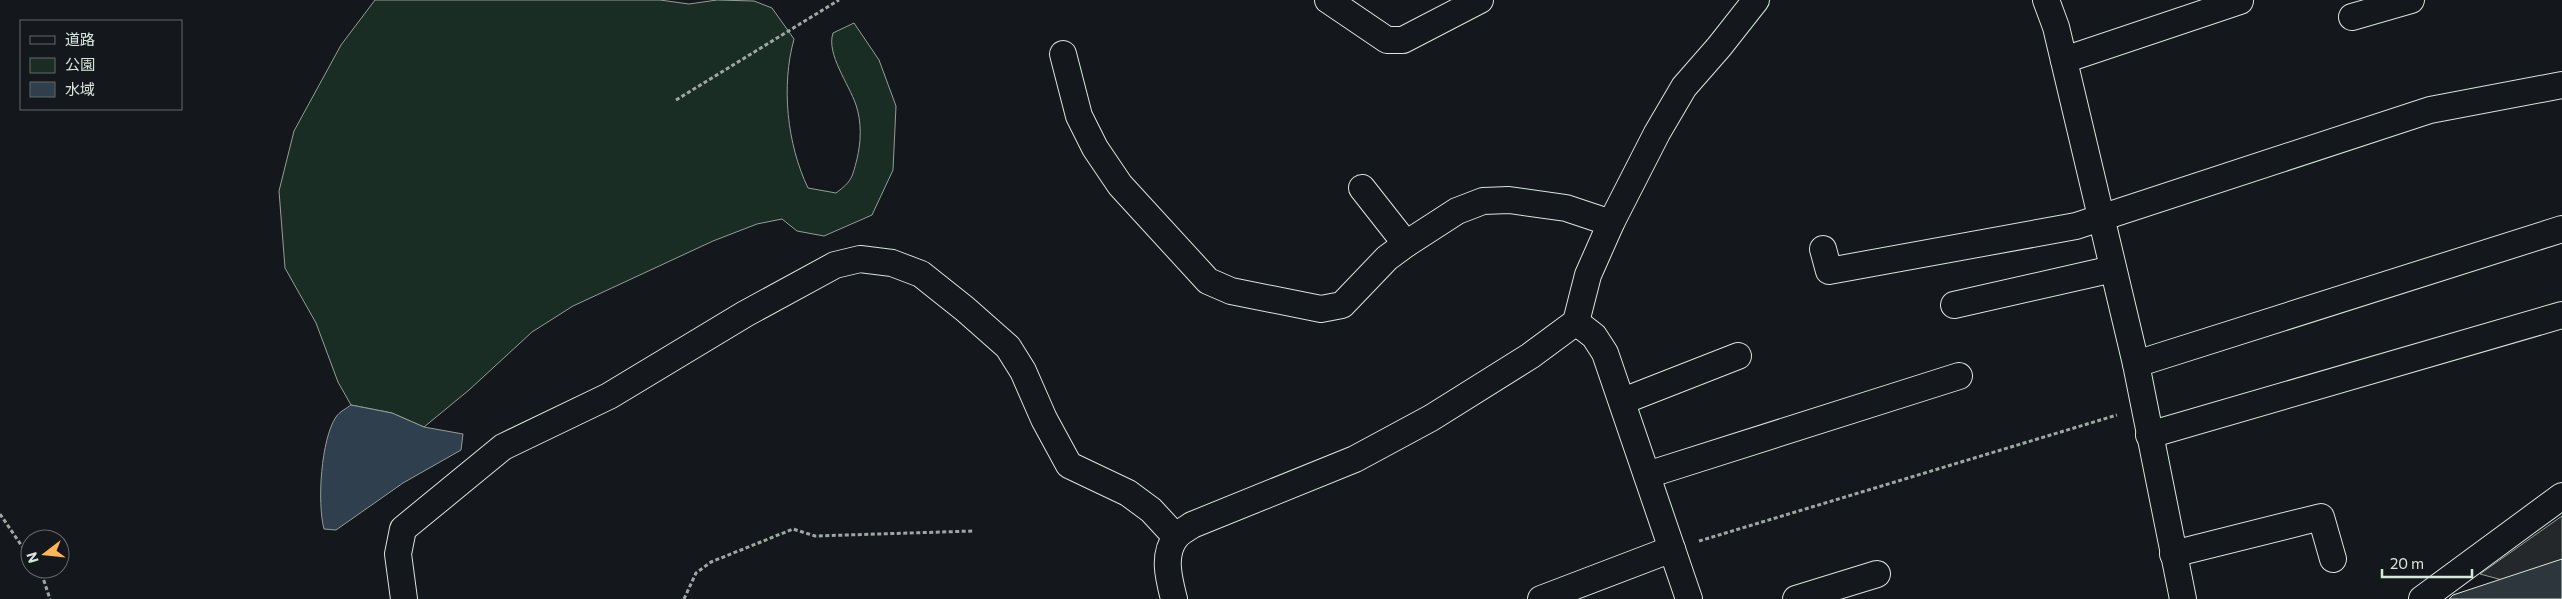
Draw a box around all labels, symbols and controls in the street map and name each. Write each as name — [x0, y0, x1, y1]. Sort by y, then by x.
legend — [20, 20, 182, 110]
text: 道路 — [65, 30, 95, 48]
text: 公園 — [65, 55, 95, 73]
text: 水域 — [65, 80, 95, 98]
north arrow — [20, 529, 70, 579]
scale bar — [2382, 546, 2472, 578]
text: N — [22, 550, 42, 565]
text: 20 m — [2390, 554, 2424, 572]

